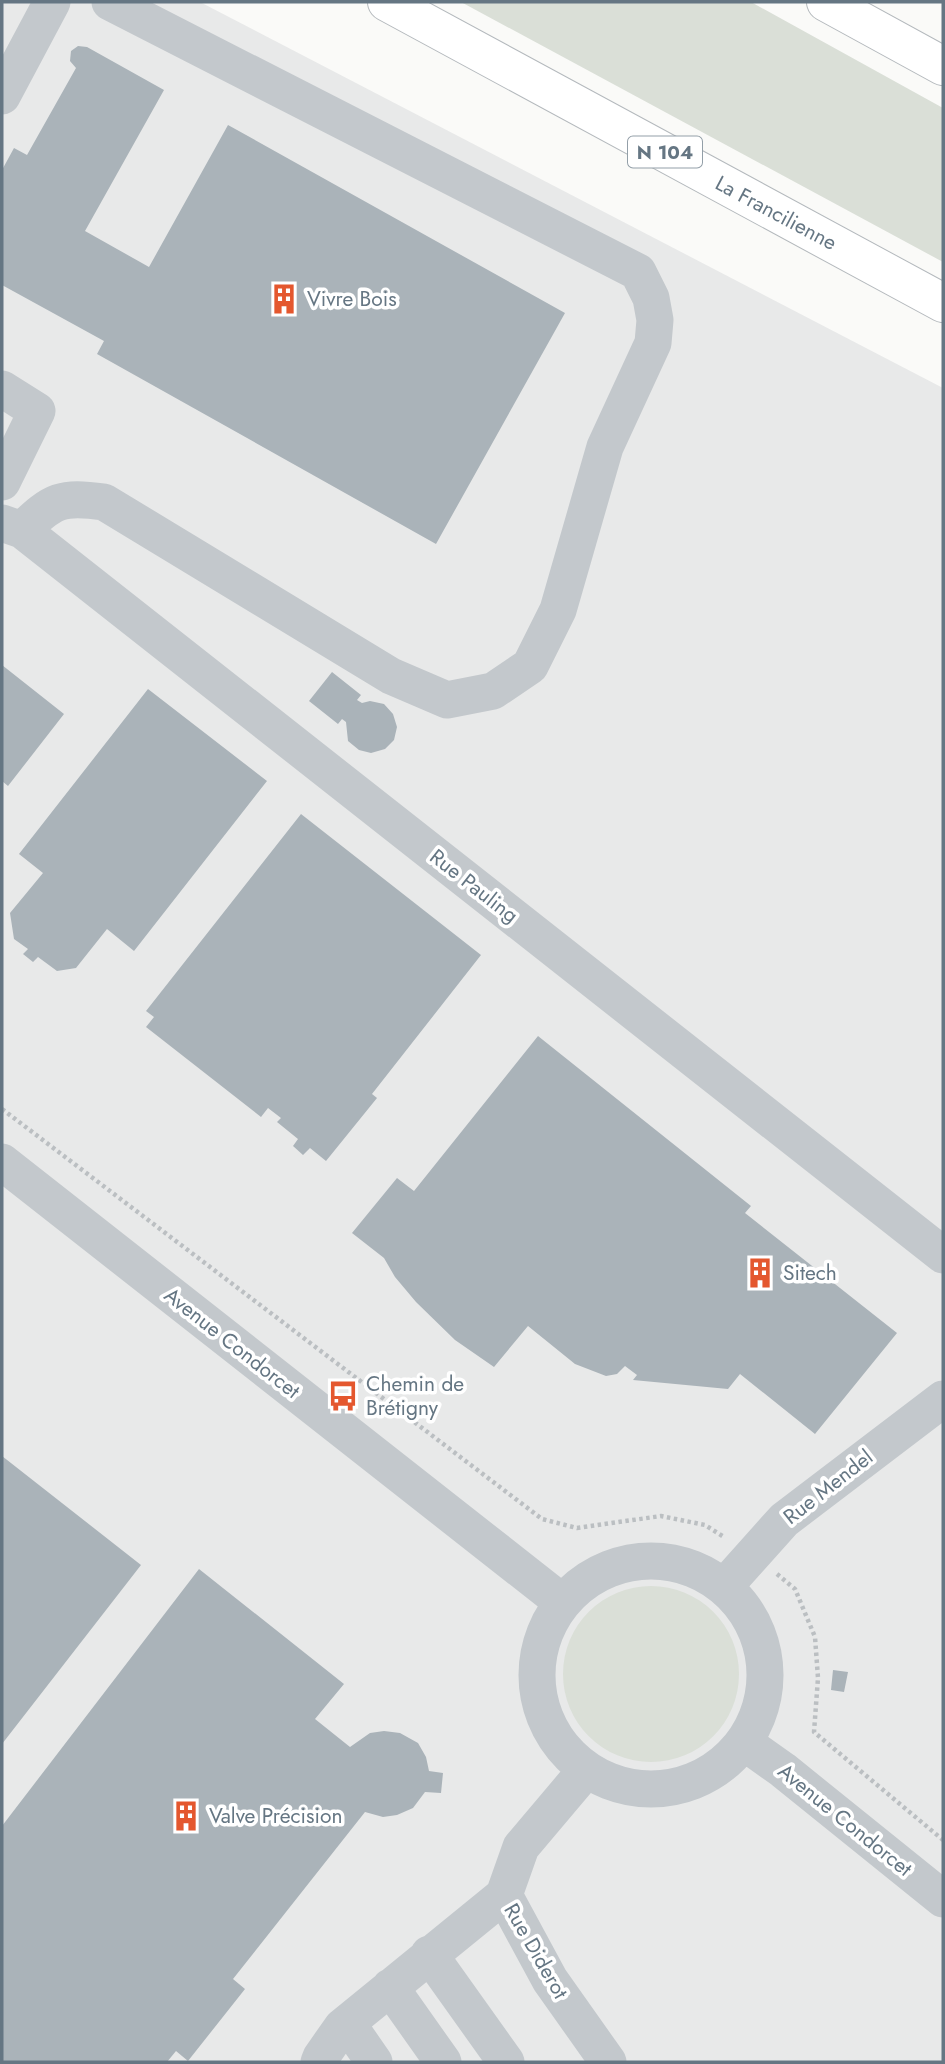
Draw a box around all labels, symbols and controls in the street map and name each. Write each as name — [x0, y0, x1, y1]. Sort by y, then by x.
road number: N 104 — [628, 136, 702, 168]
street label: La Francilienne — [710, 168, 842, 258]
building icon: Vivre Bois — [267, 282, 301, 316]
place label: Vivre Bois — [307, 284, 397, 314]
street label: Rue Pauling — [423, 842, 525, 930]
building icon: Sitech — [743, 1256, 777, 1290]
place label: Sitech — [783, 1258, 837, 1288]
street label: Avenue Condorcet — [158, 1280, 306, 1406]
place label: Chemin de Brétigny — [366, 1369, 464, 1423]
bus stop icon: Chemin de Brétigny — [326, 1379, 360, 1413]
street label: Rue Mendel — [777, 1442, 879, 1532]
street label: Avenue Condorcet — [772, 1756, 918, 1884]
building icon: Valve Précision — [169, 1799, 203, 1833]
place label: Valve Précision — [209, 1801, 342, 1831]
street label: Rue Diderot — [497, 1898, 575, 2004]

